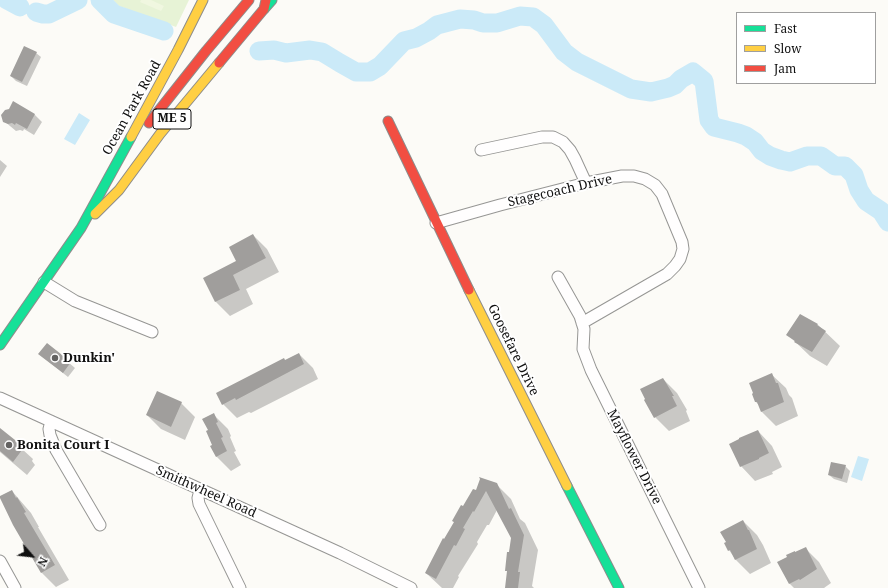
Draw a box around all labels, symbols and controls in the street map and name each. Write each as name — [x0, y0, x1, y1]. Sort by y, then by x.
legend — [736, 12, 876, 84]
text: Fast — [774, 20, 797, 37]
text: Slow — [774, 40, 802, 57]
street label: Ocean Park Road — [100, 58, 164, 158]
text: Jam — [774, 60, 796, 77]
road number: ME 5 — [153, 109, 191, 129]
street label: Stagecoach Drive — [506, 171, 614, 211]
street label: Goosefare Drive — [484, 302, 542, 398]
place label: Dunkin' — [63, 350, 115, 366]
marker: Dunkin' — [50, 353, 60, 363]
street label: Mayflower Drive — [603, 407, 665, 507]
place label: Bonita Court I — [17, 437, 109, 453]
marker: Bonita Court I — [4, 440, 14, 450]
street label: Smithwheel Road — [153, 463, 259, 521]
north arrow — [12, 536, 52, 576]
text: N — [34, 555, 52, 569]

